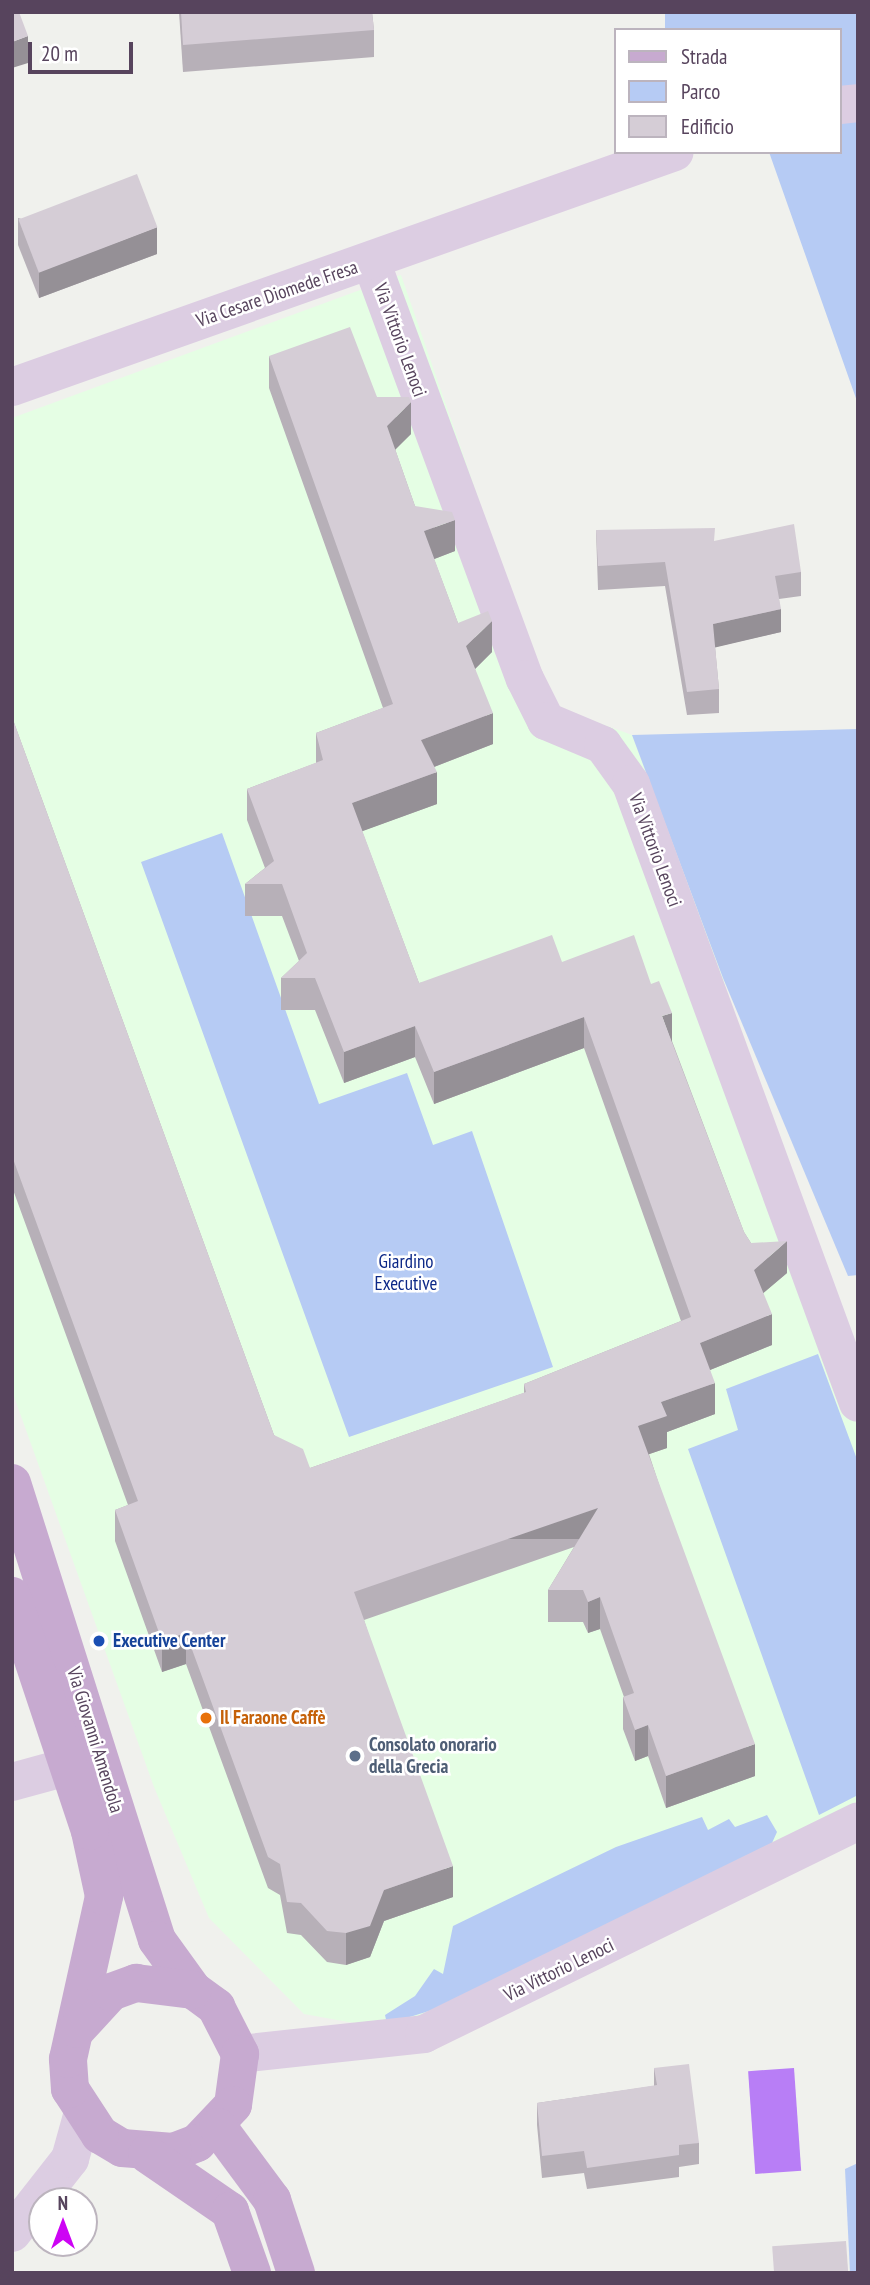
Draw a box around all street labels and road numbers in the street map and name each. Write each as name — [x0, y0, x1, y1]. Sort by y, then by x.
street label: Via Cesare Diomede Fresa — [193, 256, 361, 332]
street label: Via Vittorio Lenoci — [369, 280, 431, 400]
street label: Via Vittorio Lenoci — [624, 790, 686, 910]
street label: Via Giovanni Amendola — [62, 1664, 128, 1816]
street label: Via Vittorio Lenoci — [500, 1933, 618, 2007]

